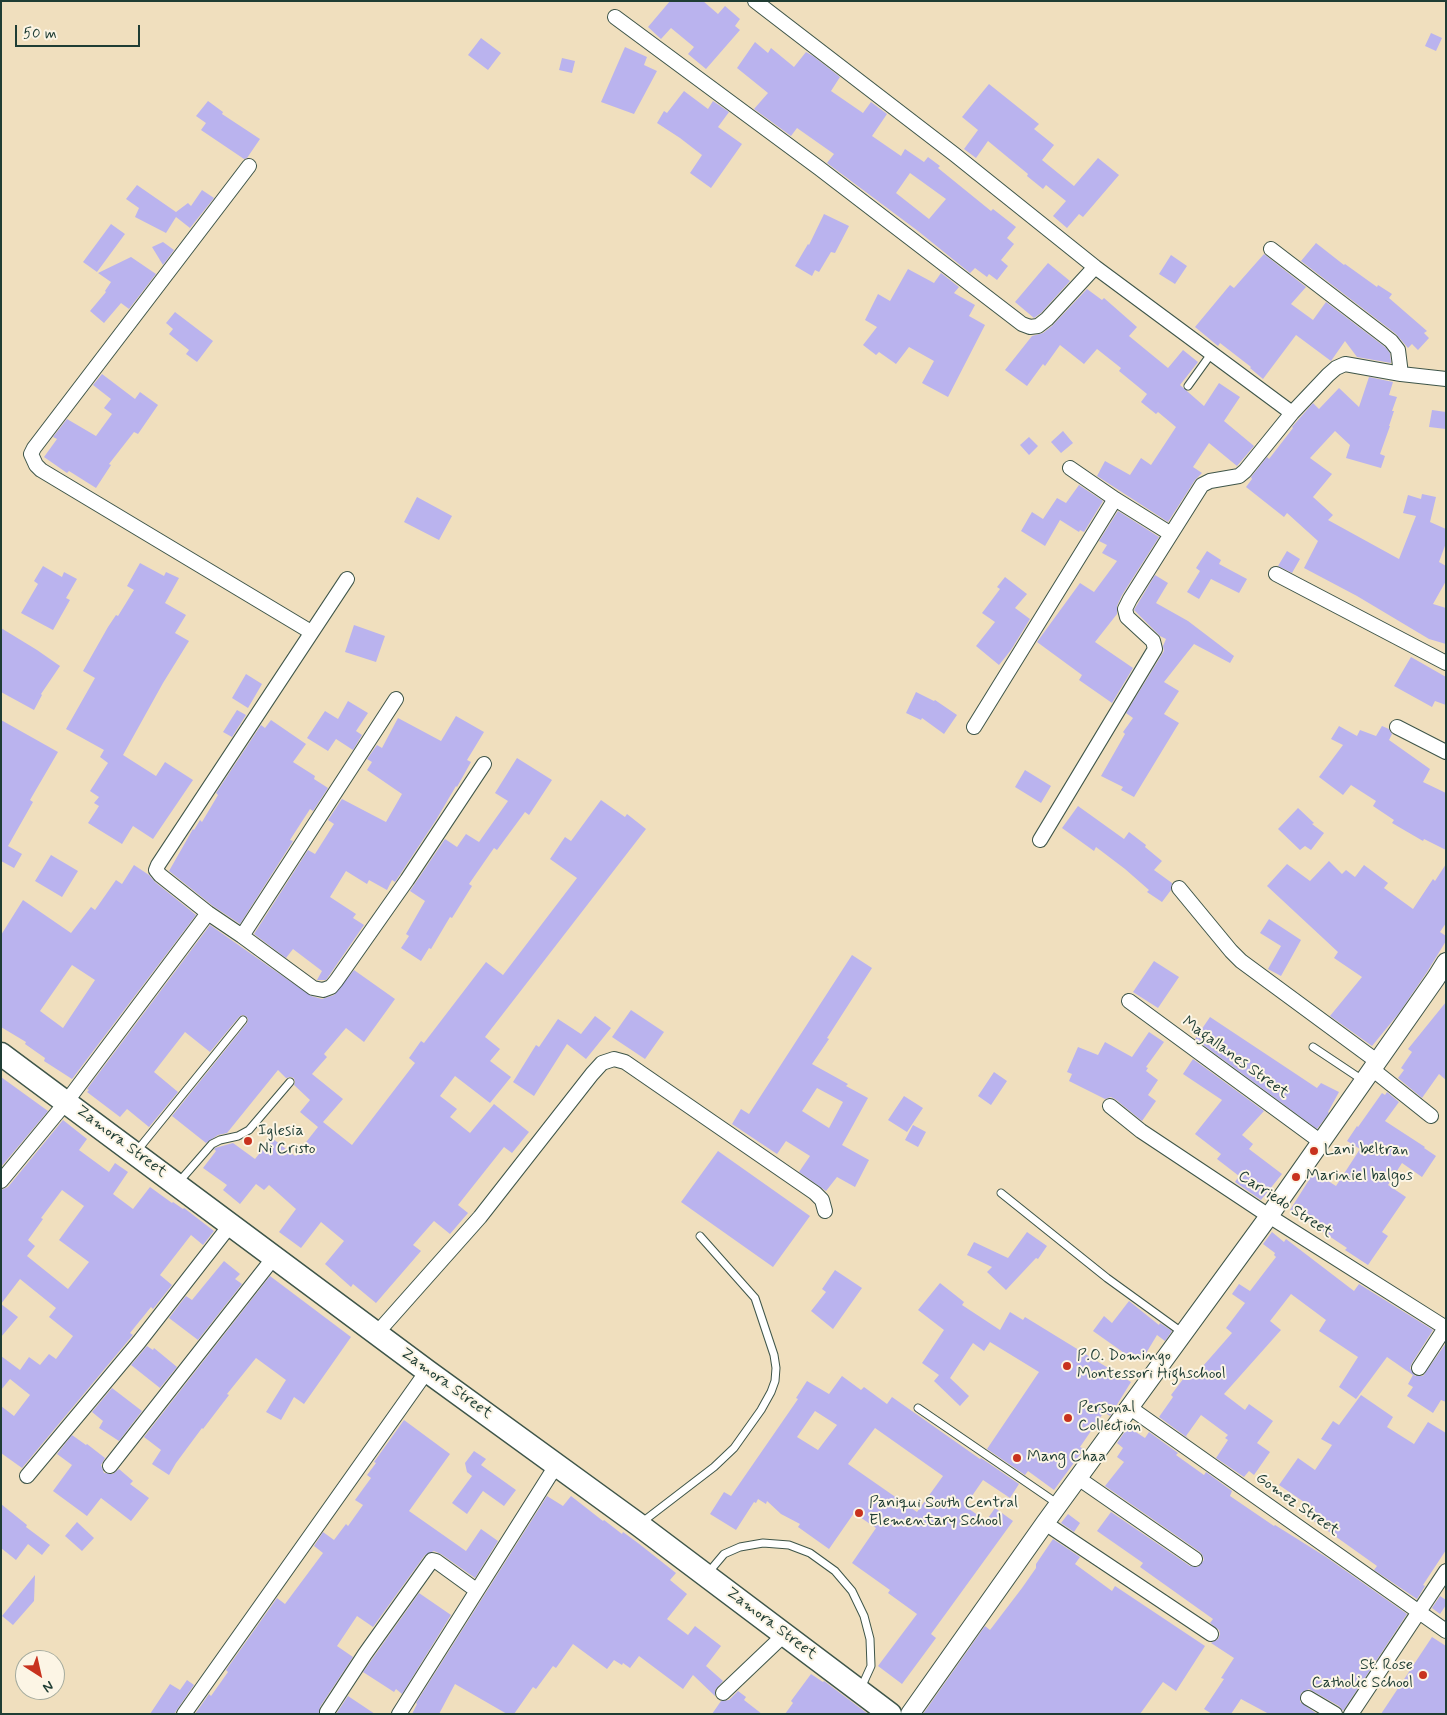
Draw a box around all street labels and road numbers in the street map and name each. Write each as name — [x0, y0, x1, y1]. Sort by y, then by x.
street label: Magallanes Street — [1178, 1013, 1292, 1103]
street label: Zamora Street — [72, 1102, 170, 1182]
street label: Carriedo Street — [1234, 1167, 1336, 1243]
street label: Zamora Street — [396, 1344, 496, 1424]
street label: Gomez Street — [1251, 1469, 1343, 1541]
street label: Zamora Street — [722, 1584, 820, 1664]

